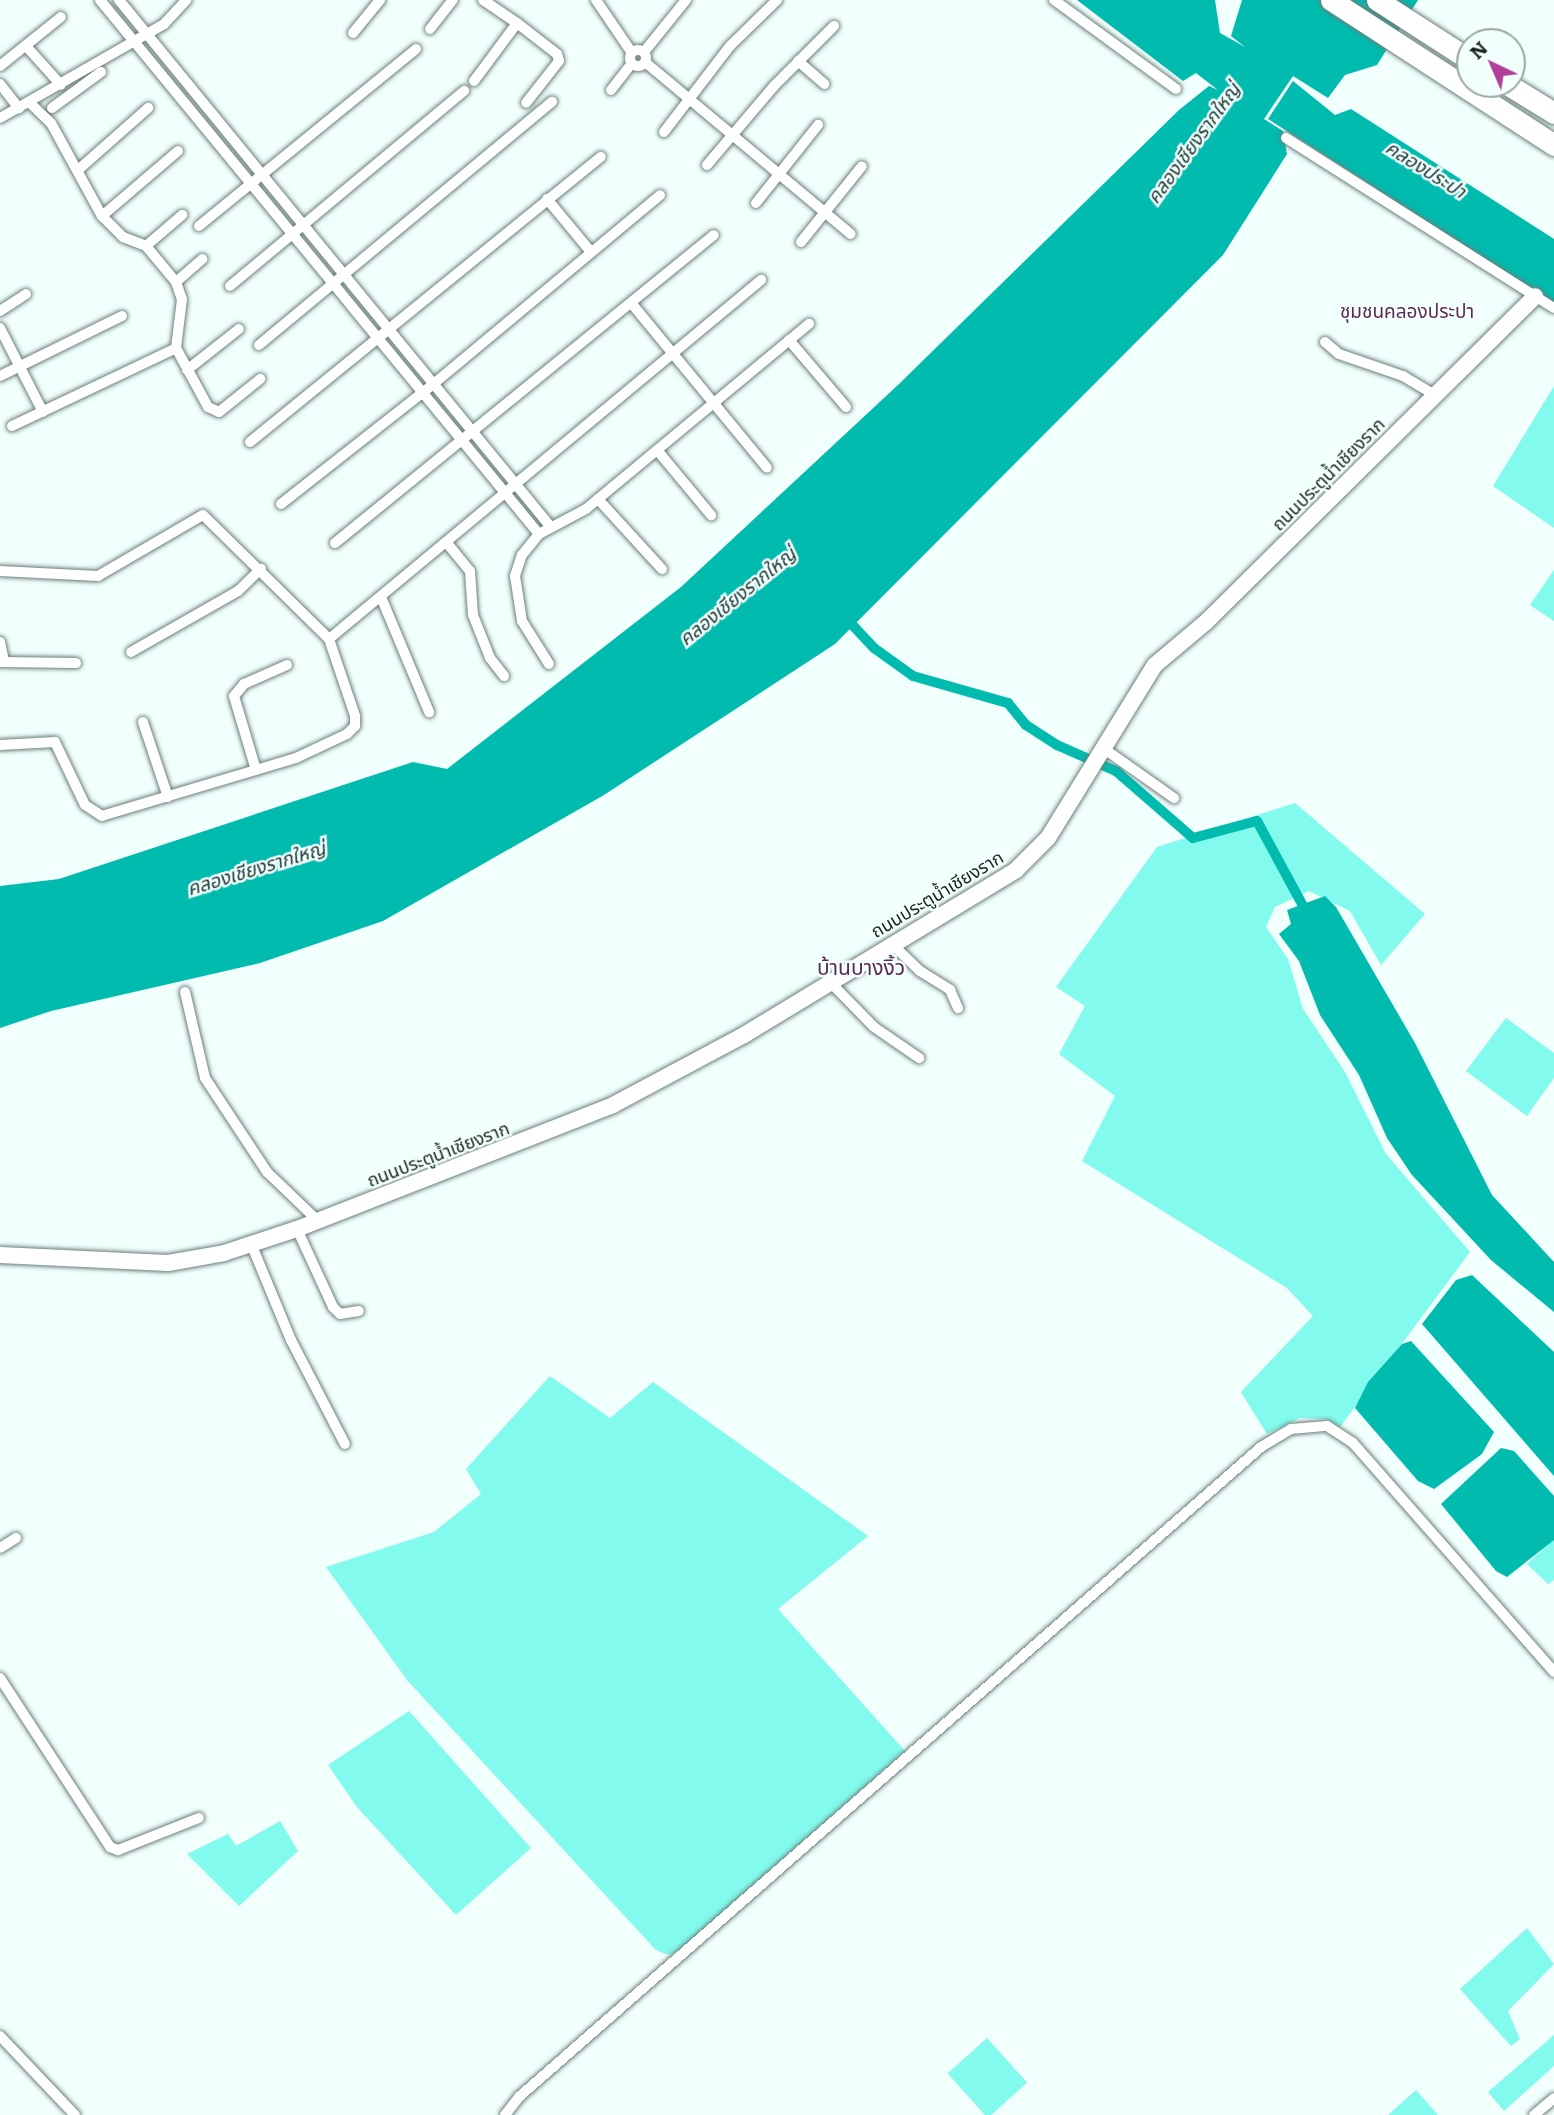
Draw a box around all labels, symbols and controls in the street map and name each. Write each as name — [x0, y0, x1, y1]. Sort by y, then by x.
north arrow — [1456, 28, 1526, 98]
text: N — [1462, 34, 1493, 65]
water label: คลองเชียงรากใหญ่ — [1142, 78, 1244, 208]
water label: คลองประปา — [1382, 135, 1470, 203]
district label: ชุมชนคลองประปา — [1340, 300, 1474, 322]
street label: ถนนประตูน้ำเชียงราก — [1267, 413, 1389, 535]
water label: คลองเชียงรากใหญ่ — [674, 542, 800, 650]
water label: คลองเชียงรากใหญ่ — [184, 836, 328, 900]
street label: ถนนประตูน้ำเชียงราก — [867, 846, 1007, 942]
district label: บ้านบางงิ้ว — [817, 953, 905, 979]
street label: ถนนประตูน้ำเชียงราก — [364, 1117, 512, 1191]

